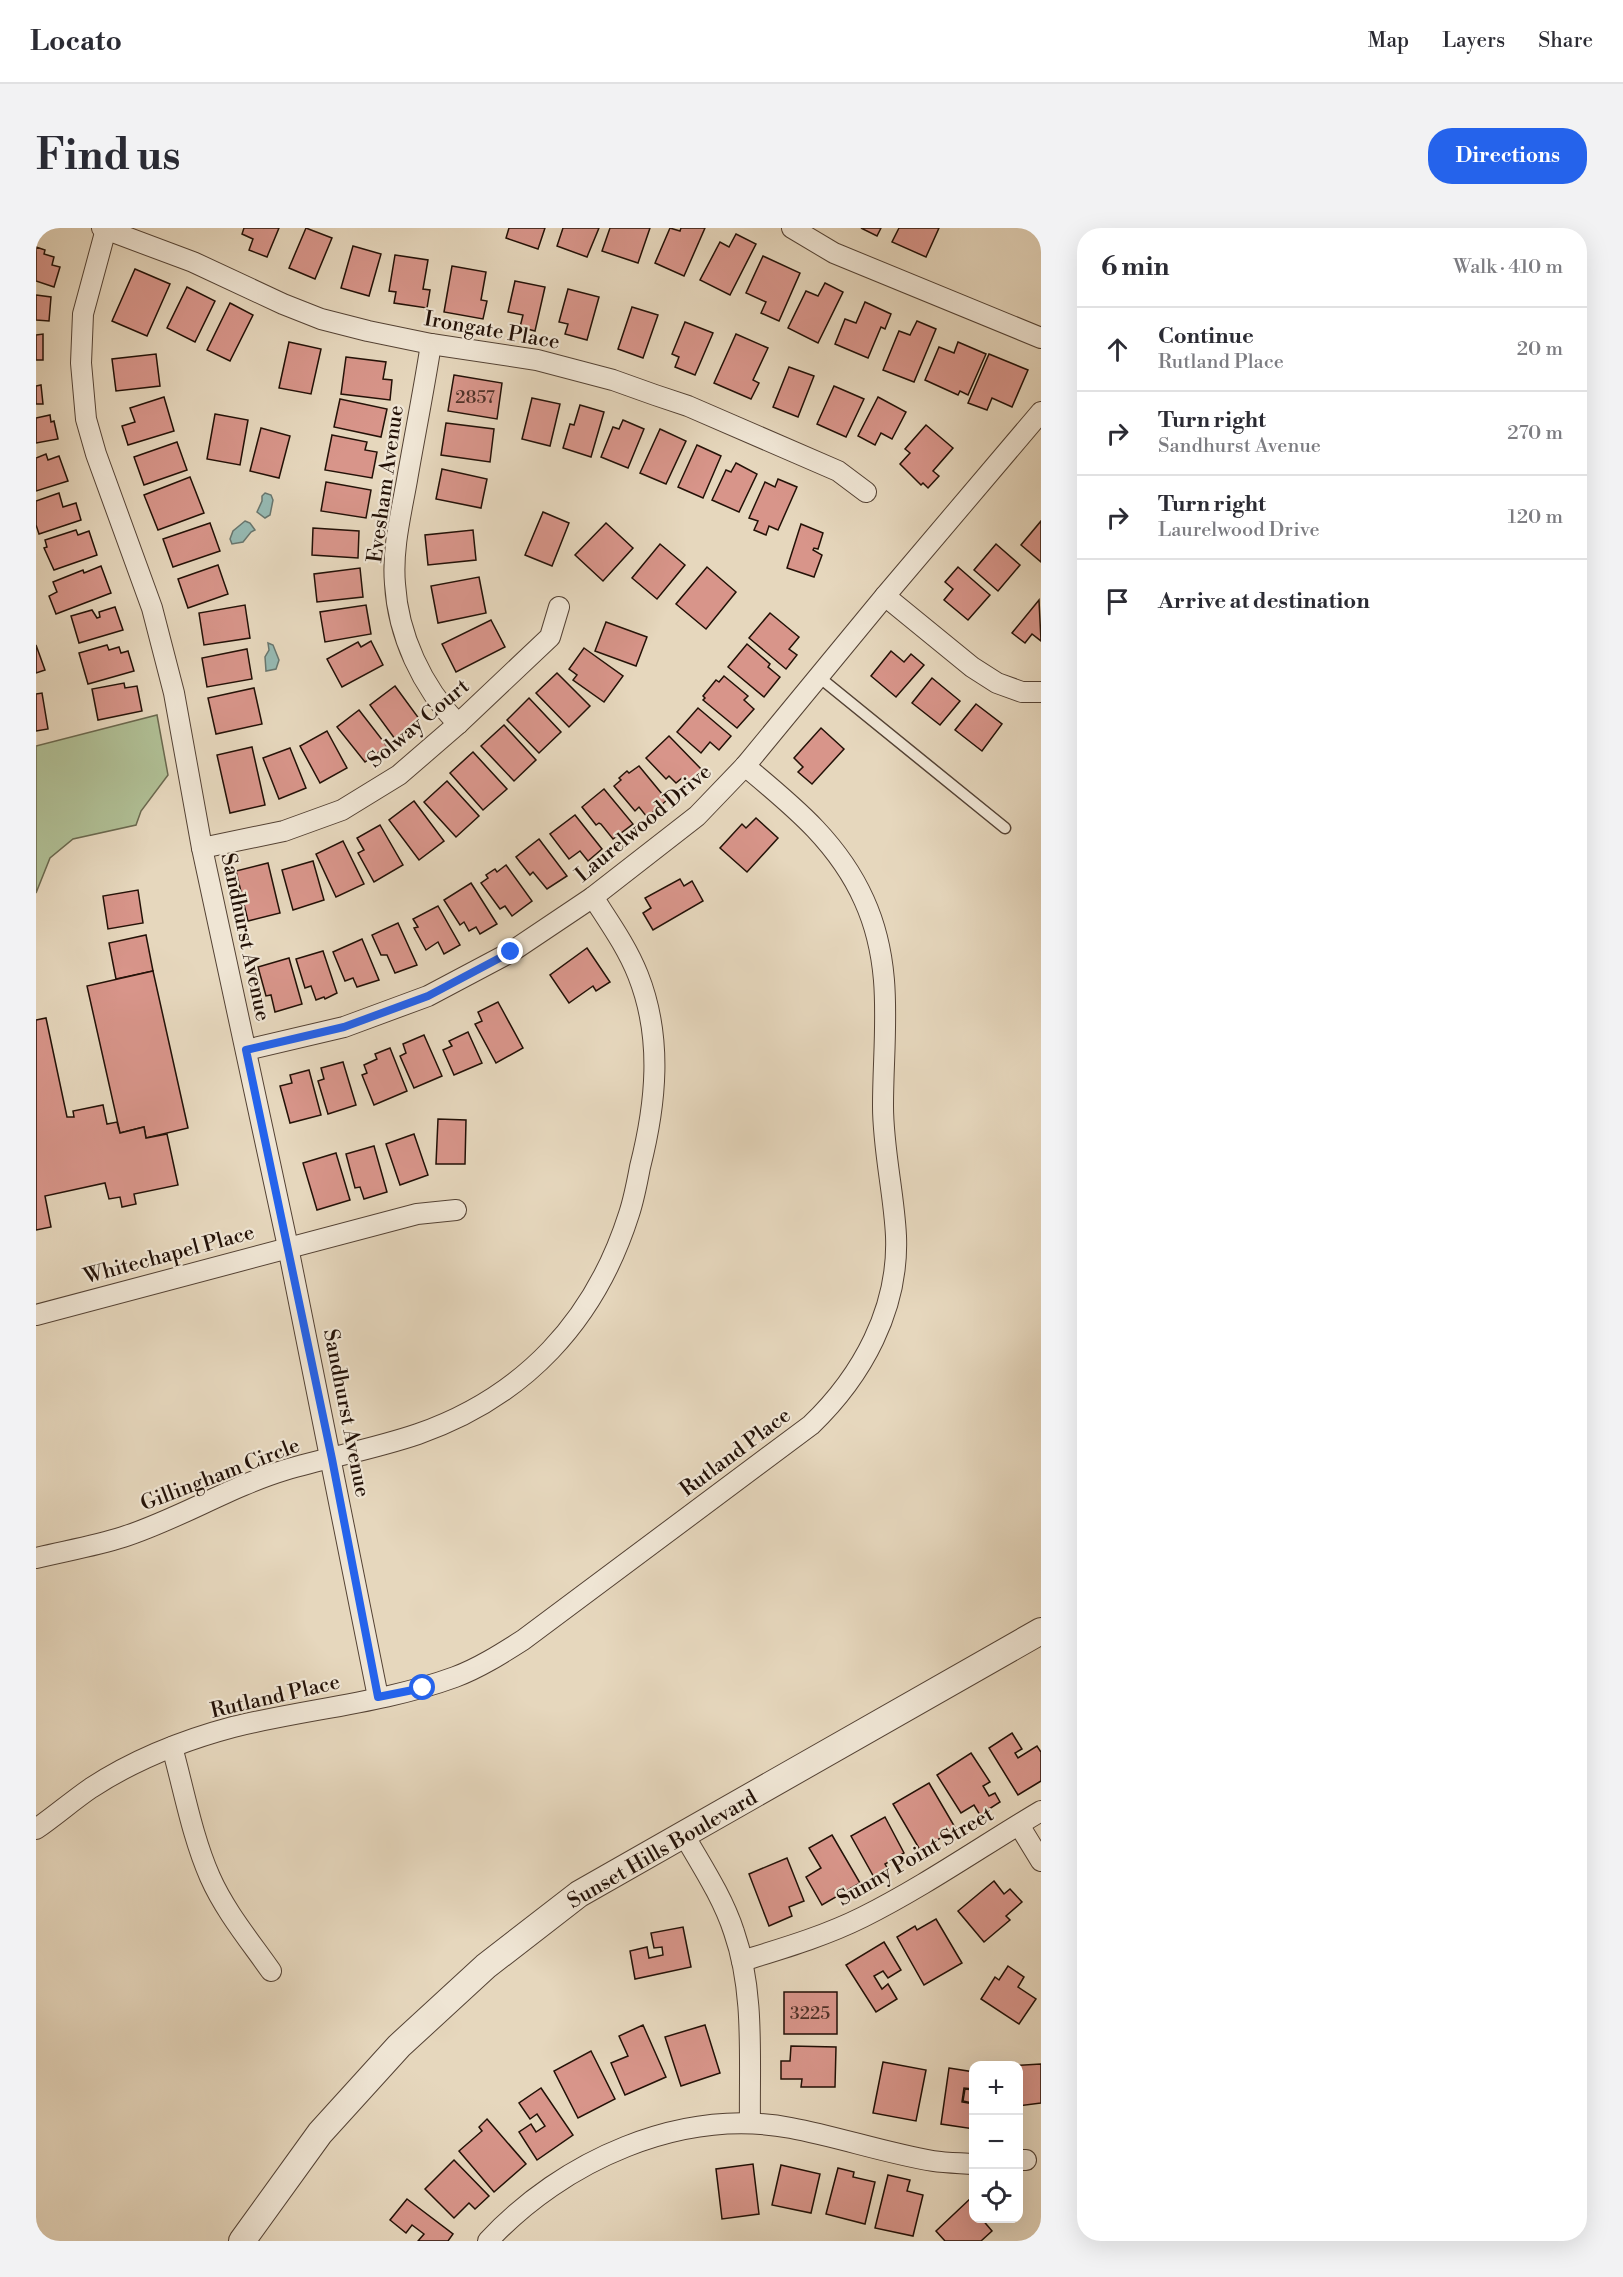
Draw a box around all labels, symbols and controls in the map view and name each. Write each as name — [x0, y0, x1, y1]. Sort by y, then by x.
text: Locato — [30, 24, 122, 59]
text: Map — [1368, 28, 1409, 54]
text: Layers — [1442, 28, 1505, 54]
text: Share — [1538, 28, 1593, 54]
button: Directions — [1428, 128, 1587, 184]
text: Find us — [36, 130, 180, 183]
text: 6 min — [1101, 251, 1169, 283]
text: Walk · 410 m — [1453, 255, 1563, 280]
street label: Irongate Place — [422, 306, 562, 356]
text: Continue — [1158, 323, 1254, 350]
icon: ahead — [1101, 333, 1134, 366]
text: 20 m — [1517, 337, 1563, 362]
text: Rutland Place — [1158, 350, 1284, 375]
house number: 2857 — [455, 386, 495, 409]
street label: Evesham Avenue — [362, 404, 410, 565]
text: Turn right — [1158, 407, 1266, 434]
icon: right — [1101, 417, 1134, 450]
text: 270 m — [1507, 421, 1563, 446]
text: Sandhurst Avenue — [1158, 434, 1321, 459]
text: Turn right — [1158, 491, 1266, 518]
icon: right — [1101, 501, 1134, 534]
text: 120 m — [1508, 505, 1563, 530]
text: Laurelwood Drive — [1158, 518, 1320, 543]
icon: arrive — [1101, 585, 1134, 618]
text: Arrive at destination — [1158, 588, 1370, 615]
street label: Solway Court — [362, 673, 475, 774]
street label: Laurelwood Drive — [570, 759, 717, 888]
street label: Sandhurst Avenue — [215, 851, 276, 1024]
route end — [497, 938, 523, 964]
street label: Whitechapel Place — [80, 1220, 257, 1290]
street label: Sandhurst Avenue — [317, 1327, 375, 1500]
street label: Rutland Place — [675, 1403, 796, 1503]
street label: Gillingham Circle — [137, 1433, 304, 1517]
street label: Rutland Place — [208, 1669, 343, 1725]
route start — [409, 1674, 435, 1700]
street label: Sunset Hills Boulevard — [563, 1785, 762, 1915]
street label: Sunny Point Street — [833, 1801, 999, 1912]
house number: 3225 — [790, 2002, 830, 2025]
map controls — [969, 2061, 1023, 2223]
button: + — [969, 2061, 1023, 2115]
button: − — [969, 2115, 1023, 2169]
button: locate — [969, 2169, 1023, 2223]

